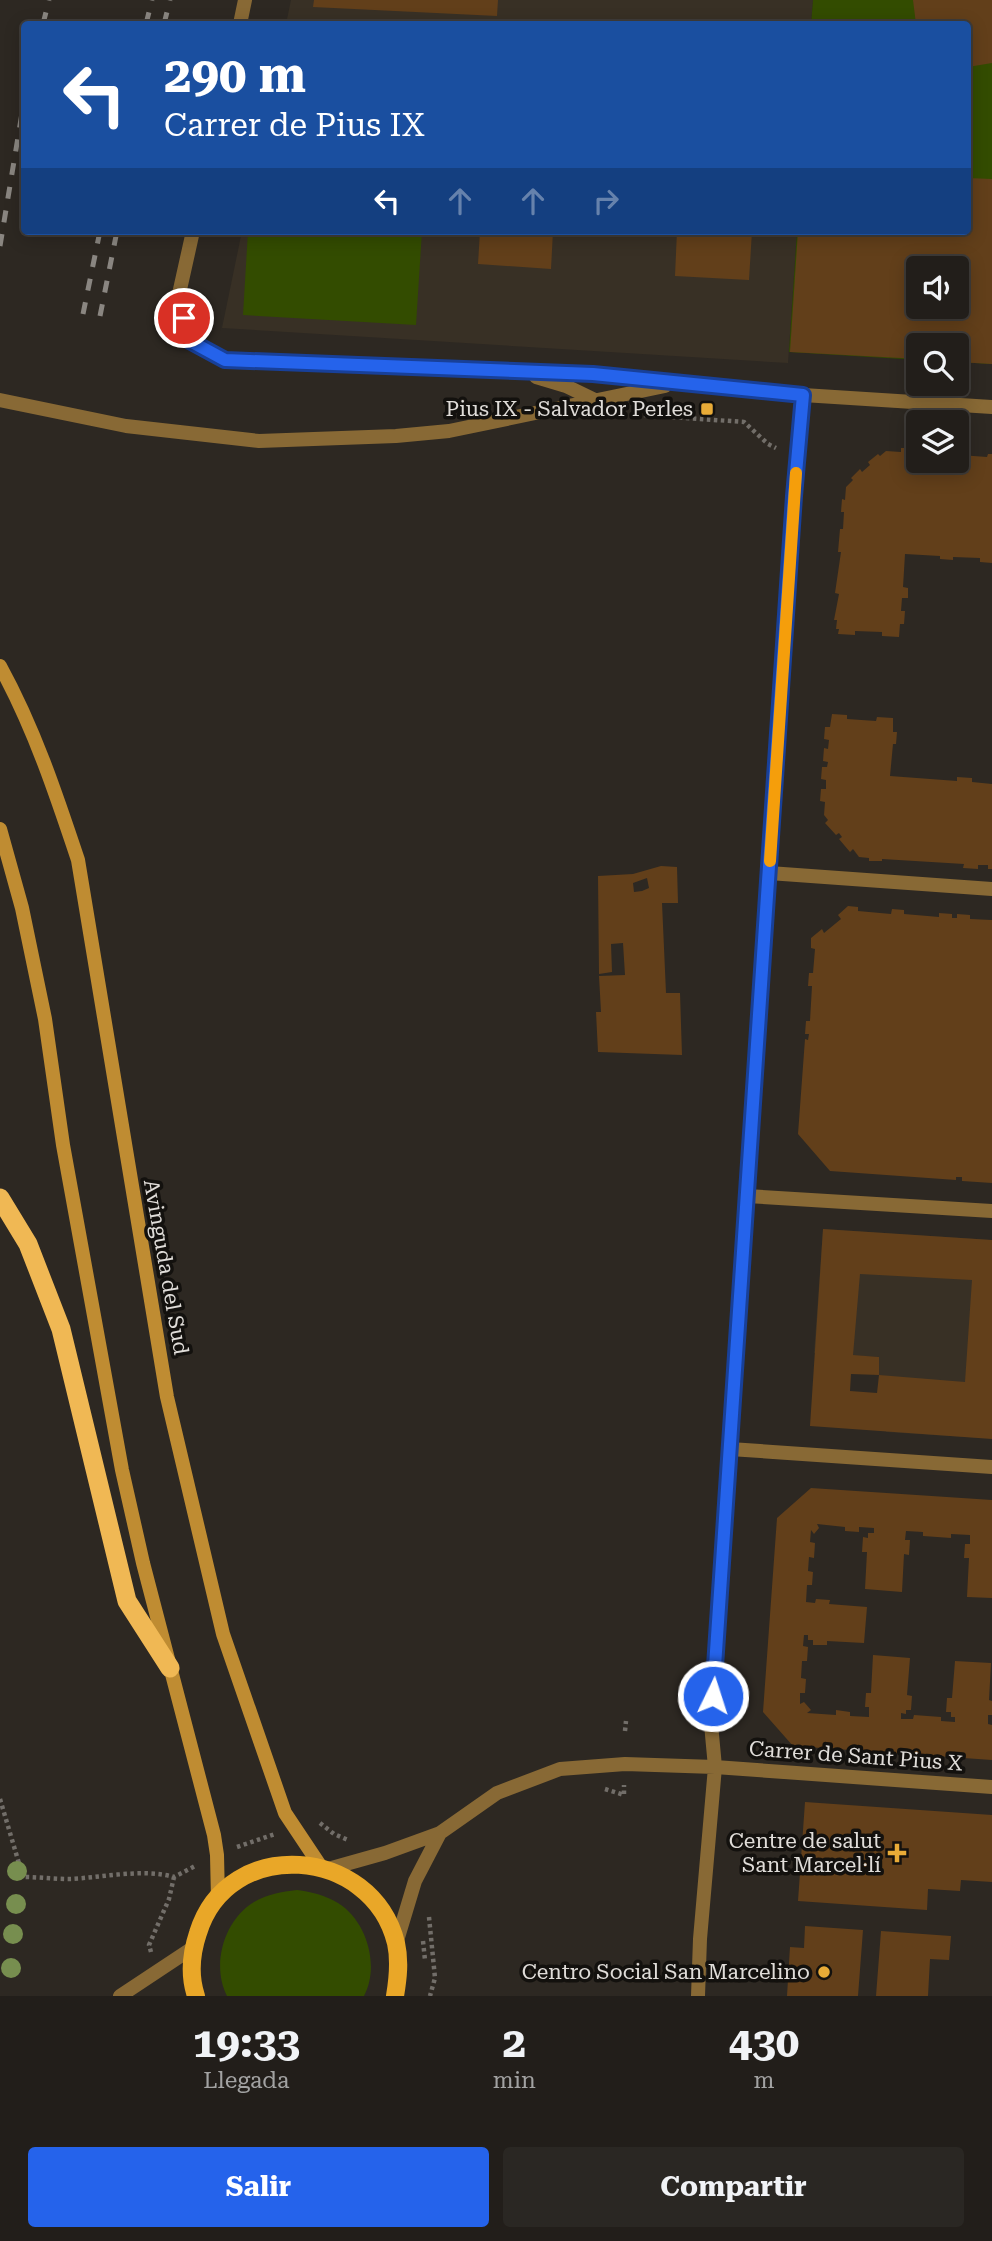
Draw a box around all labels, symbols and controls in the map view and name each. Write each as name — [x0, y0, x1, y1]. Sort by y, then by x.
text: 290 m — [164, 47, 306, 104]
icon: left — [49, 49, 140, 140]
text: Carrer de Pius IX — [164, 106, 425, 144]
icon: left — [368, 182, 406, 220]
icon: ahead — [441, 182, 479, 220]
icon: ahead — [514, 182, 552, 220]
icon: right — [587, 182, 625, 220]
map controls — [906, 256, 969, 473]
button: sound — [906, 256, 969, 319]
pin — [154, 288, 214, 348]
icon: arrive — [165, 299, 203, 337]
button: search — [906, 333, 969, 396]
place label: Pius IX - Salvador Perles — [446, 397, 693, 421]
marker: Pius IX - Salvador Perles — [699, 401, 715, 417]
button: layers — [906, 410, 969, 473]
street label: Avinguda del Sud — [139, 1177, 193, 1357]
position arrow — [676, 1659, 750, 1733]
street label: Carrer de Sant Pius X — [748, 1737, 964, 1775]
place label: Centre de salut Sant Marcel·lí — [729, 1829, 881, 1877]
marker: Centre de salut Sant Marcel·lí — [887, 1843, 907, 1863]
place label: Centro Social San Marcelino — [522, 1960, 810, 1984]
marker: Centro Social San Marcelino — [816, 1964, 832, 1980]
text: 19:33 — [193, 2018, 300, 2067]
text: 2 — [503, 2018, 526, 2067]
text: 430 — [729, 2018, 799, 2067]
text: Llegada — [203, 2067, 289, 2094]
text: min — [493, 2067, 536, 2094]
text: m — [753, 2067, 774, 2094]
button: Salir — [28, 2147, 489, 2227]
button: Compartir — [503, 2147, 964, 2227]

